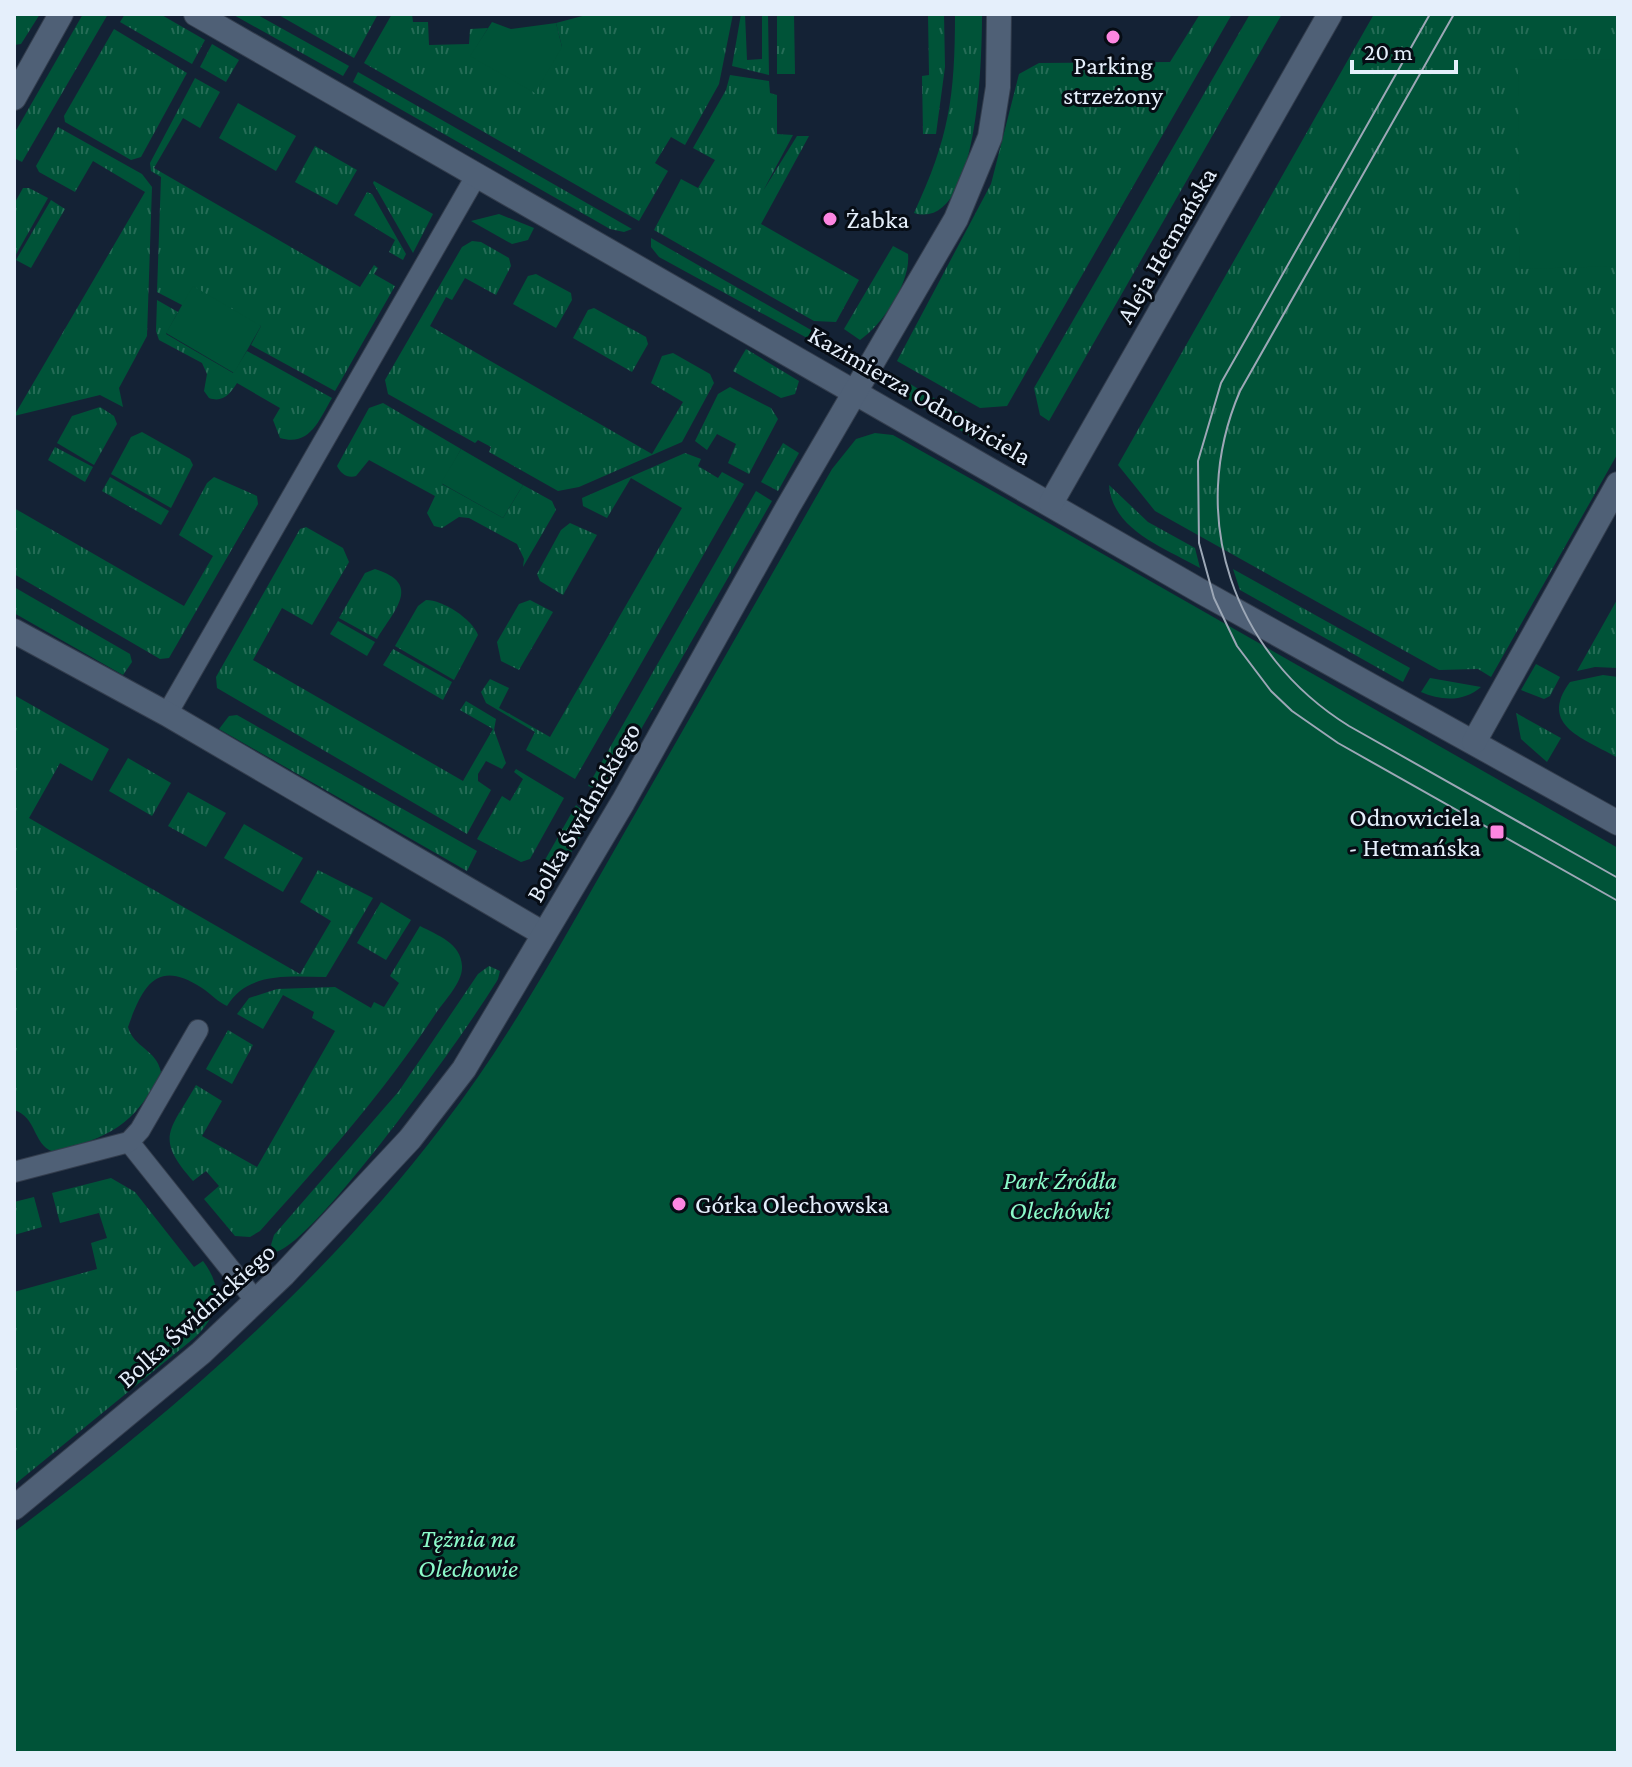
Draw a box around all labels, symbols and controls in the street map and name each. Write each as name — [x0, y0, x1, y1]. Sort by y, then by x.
scale bar — [1352, 24, 1456, 74]
marker: Parking strzeżony — [1104, 28, 1122, 46]
text: 20 m — [1364, 38, 1413, 65]
place label: Parking strzeżony — [1063, 51, 1164, 110]
street label: Aleja Hetmańska — [1110, 162, 1223, 328]
place label: Żabka — [846, 205, 909, 234]
marker: Żabka — [821, 210, 839, 228]
street label: Kazimierza Odnowiciela — [803, 320, 1036, 471]
street label: Bolka Świdnickiego — [520, 717, 647, 907]
place label: Odnowiciela - Hetmańska — [1348, 803, 1481, 862]
marker: Odnowiciela - Hetmańska — [1488, 823, 1506, 841]
park label: Park Źródła Olechówki — [1003, 1166, 1117, 1225]
place label: Górka Olechowska — [695, 1190, 889, 1219]
marker: Górka Olechowska — [670, 1195, 688, 1213]
street label: Bolka Świdnickiego — [112, 1237, 281, 1394]
park label: Tężnia na Olechowie — [418, 1524, 518, 1583]

